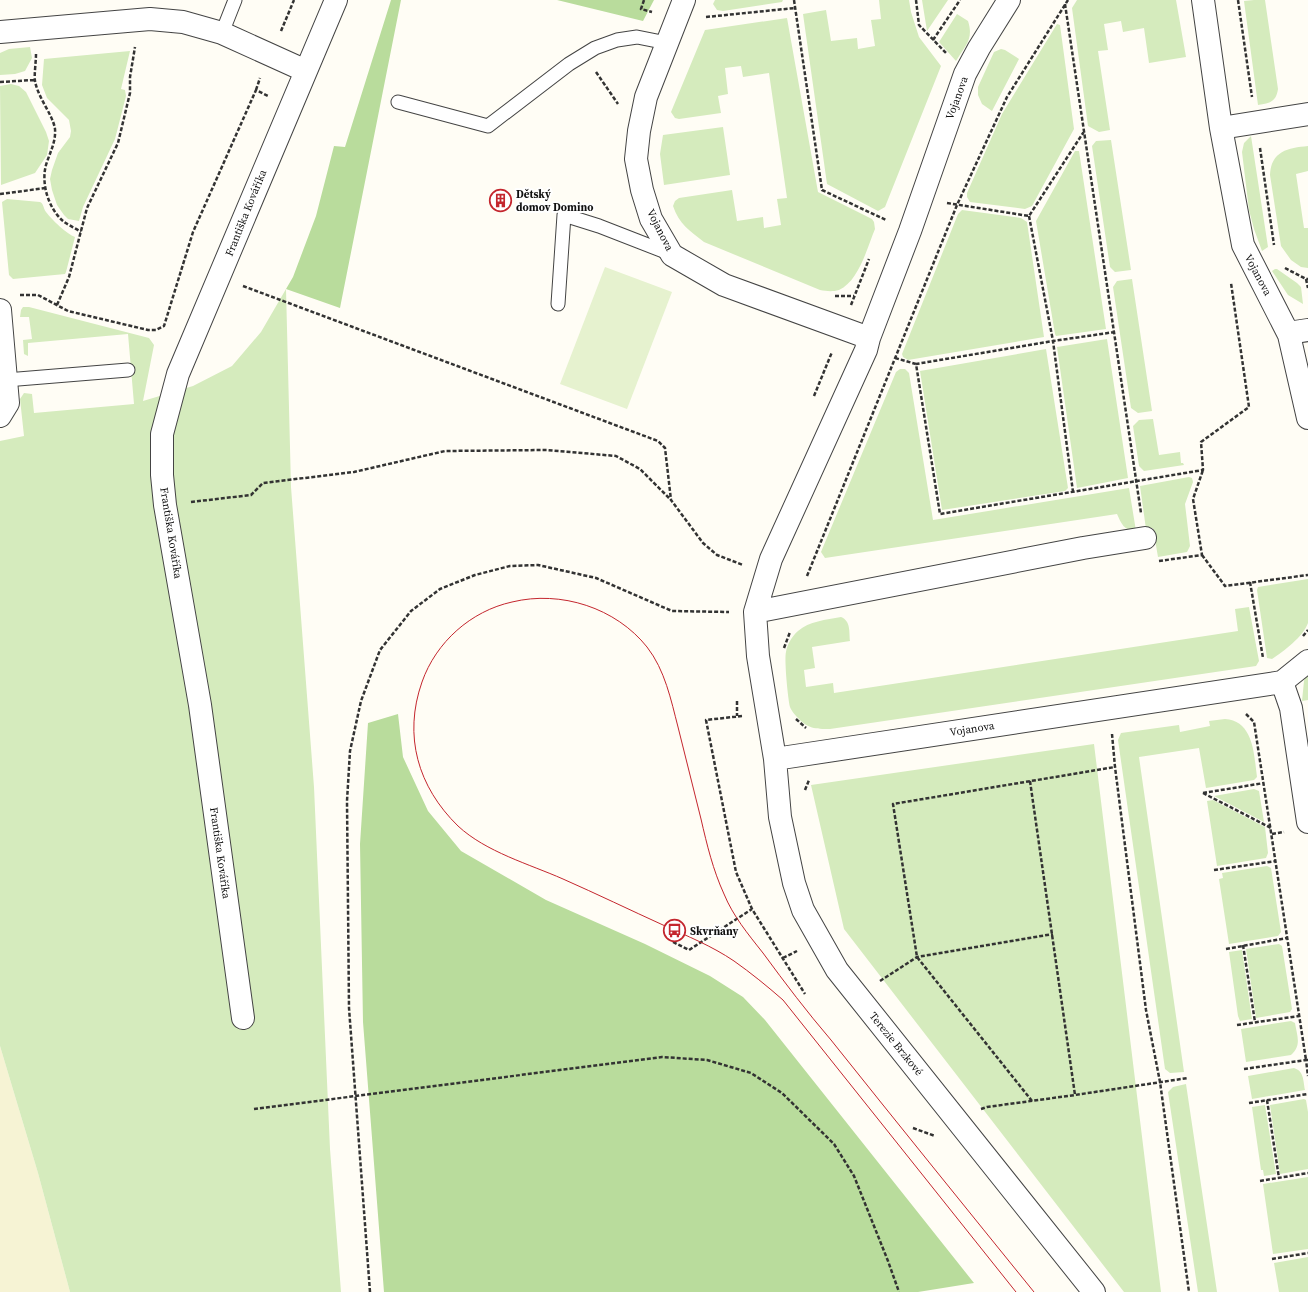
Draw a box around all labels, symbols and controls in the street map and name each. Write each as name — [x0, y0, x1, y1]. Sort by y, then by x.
street label: Vojanova — [942, 74, 972, 122]
street label: Františka Kováříka — [222, 167, 270, 259]
building icon: Dětský domov Domino — [487, 187, 513, 213]
place label: Dětský domov Domino — [516, 187, 593, 215]
street label: Vojanova — [643, 207, 677, 254]
street label: Vojanova — [1241, 252, 1275, 299]
street label: Františka Kováříka — [156, 486, 186, 580]
street label: Vojanova — [949, 718, 996, 740]
street label: Františka Kováříka — [206, 806, 234, 900]
bus stop icon: Skvrňany — [662, 918, 688, 944]
place label: Skvrňany — [690, 924, 738, 939]
street label: Terezie Brzkové — [866, 1009, 926, 1079]

